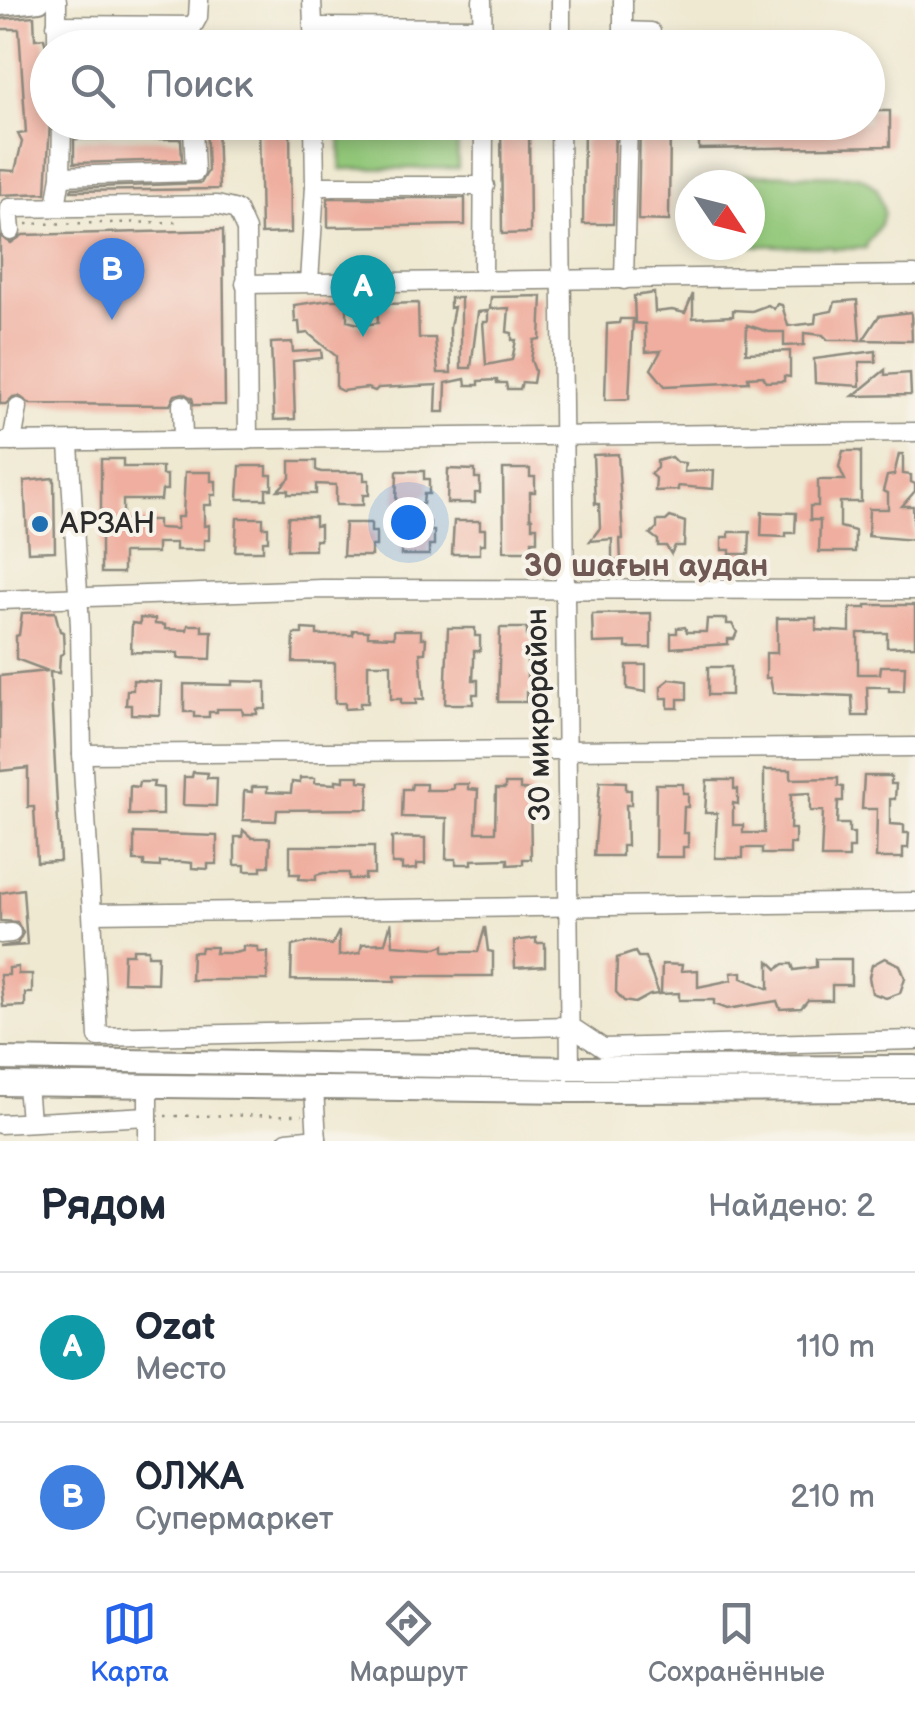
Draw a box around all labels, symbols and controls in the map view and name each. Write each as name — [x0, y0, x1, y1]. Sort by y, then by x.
search box — [30, 30, 885, 140]
icon: search — [65, 58, 120, 113]
text: Поиск — [145, 63, 253, 108]
north arrow — [675, 170, 765, 260]
pin: B — [80, 238, 144, 320]
pin: A — [330, 255, 396, 337]
your location — [383, 497, 434, 548]
place label: АРЗАН — [59, 506, 155, 542]
marker: АРЗАН — [29, 513, 51, 535]
district label: 30 шағын аудан — [524, 547, 768, 586]
street label: 30 микрорайон — [519, 608, 559, 822]
text: Рядом — [40, 1181, 167, 1232]
text: Найдено: 2 — [708, 1187, 875, 1226]
text: Ozat — [135, 1305, 215, 1350]
text: A — [63, 1328, 82, 1367]
text: 110 m — [796, 1328, 875, 1367]
text: Место — [135, 1350, 226, 1389]
text: ОЛЖА — [135, 1455, 244, 1500]
text: B — [61, 1478, 84, 1517]
text: 210 m — [790, 1478, 875, 1517]
text: Супермаркет — [135, 1500, 334, 1539]
tab: Карта — [90, 1596, 169, 1689]
tab: Маршрут — [349, 1596, 468, 1689]
tab: Сохранённые — [648, 1596, 825, 1689]

